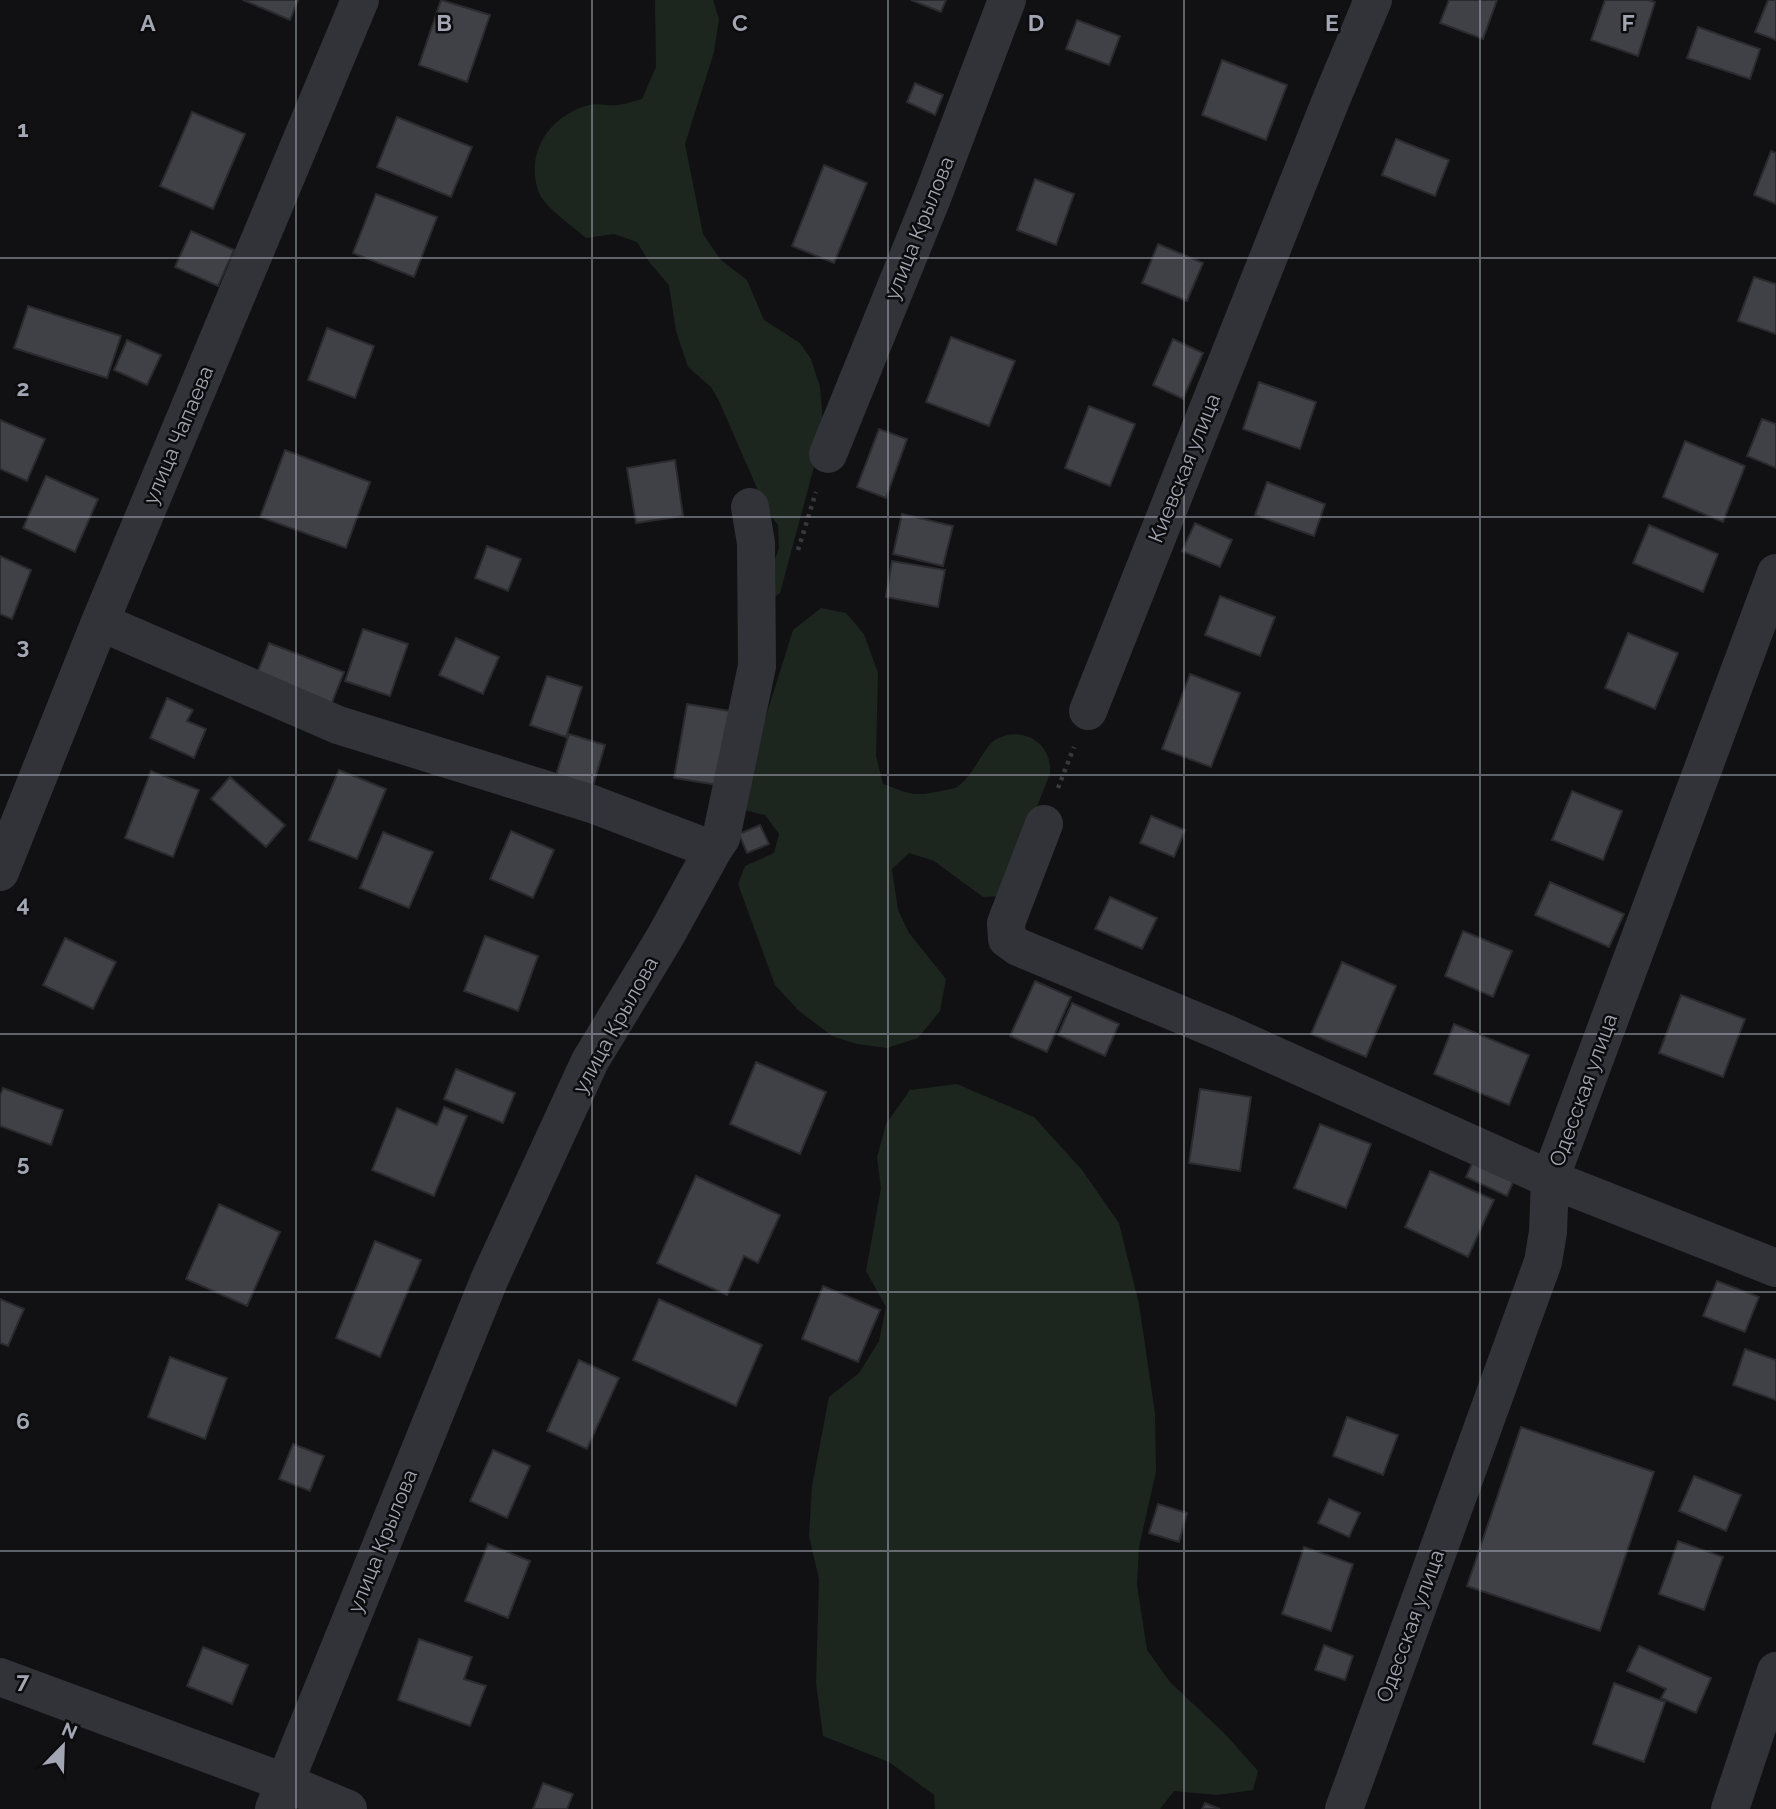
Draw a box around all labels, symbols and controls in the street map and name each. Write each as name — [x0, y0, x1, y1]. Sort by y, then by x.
text: A — [140, 9, 156, 36]
text: B — [436, 9, 452, 36]
text: C — [732, 9, 748, 36]
text: D — [1028, 9, 1044, 36]
text: E — [1325, 9, 1339, 36]
text: F — [1621, 9, 1635, 36]
text: 1 — [17, 115, 29, 142]
street label: улица Крылова — [879, 153, 959, 303]
street label: улица Чапаева — [138, 362, 218, 508]
text: 2 — [17, 374, 29, 401]
street label: Киевская улица — [1143, 390, 1225, 546]
text: 3 — [17, 632, 29, 659]
text: 4 — [16, 890, 30, 917]
street label: улица Крылова — [567, 952, 663, 1098]
street label: Одесская улица — [1544, 1010, 1622, 1170]
text: 5 — [17, 1149, 30, 1176]
text: 6 — [16, 1407, 30, 1434]
street label: улица Крылова — [342, 1466, 422, 1616]
street label: Одесская улица — [1371, 1546, 1449, 1706]
text: 7 — [17, 1666, 30, 1693]
north arrow — [28, 1711, 98, 1781]
text: N — [59, 1717, 81, 1743]

